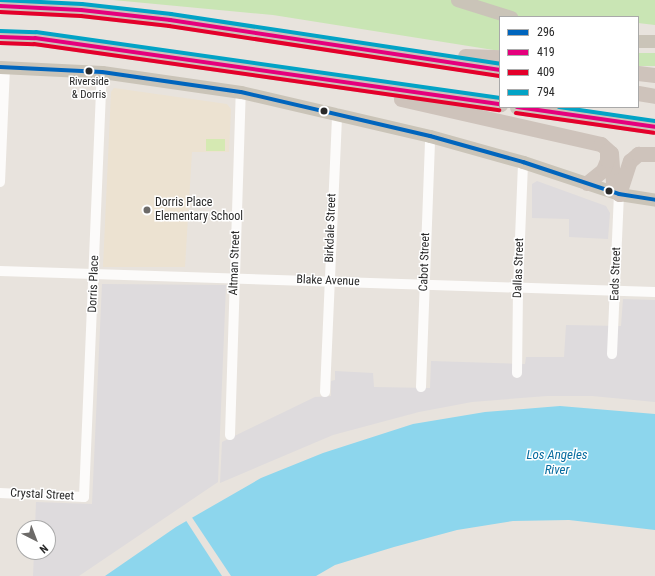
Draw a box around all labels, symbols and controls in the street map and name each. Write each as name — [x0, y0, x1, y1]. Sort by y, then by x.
legend — [499, 16, 639, 108]
text: 296 — [537, 25, 555, 39]
text: 419 — [537, 45, 555, 59]
text: 409 — [537, 65, 555, 79]
marker: Riverside & Dorris — [84, 66, 94, 76]
place label: Riverside & Dorris — [69, 76, 109, 102]
text: 794 — [537, 85, 555, 99]
unlabelled marker — [319, 106, 329, 116]
unlabelled marker — [604, 186, 614, 196]
street label: Birkdale Street — [323, 193, 339, 263]
place label: Dorris Place Elementary School — [155, 196, 243, 224]
marker: Dorris Place Elementary School — [142, 205, 152, 215]
street label: Altman Street — [227, 230, 243, 296]
street label: Cabot Street — [417, 232, 433, 292]
street label: Dallas Street — [511, 238, 527, 298]
street label: Eads Street — [608, 247, 624, 301]
street label: Dorris Place — [86, 255, 102, 313]
street label: Blake Avenue — [296, 273, 360, 289]
water label: Los Angeles River — [526, 448, 588, 479]
street label: Crystal Street — [10, 486, 74, 504]
north arrow — [16, 520, 56, 560]
text: N — [37, 541, 51, 556]

